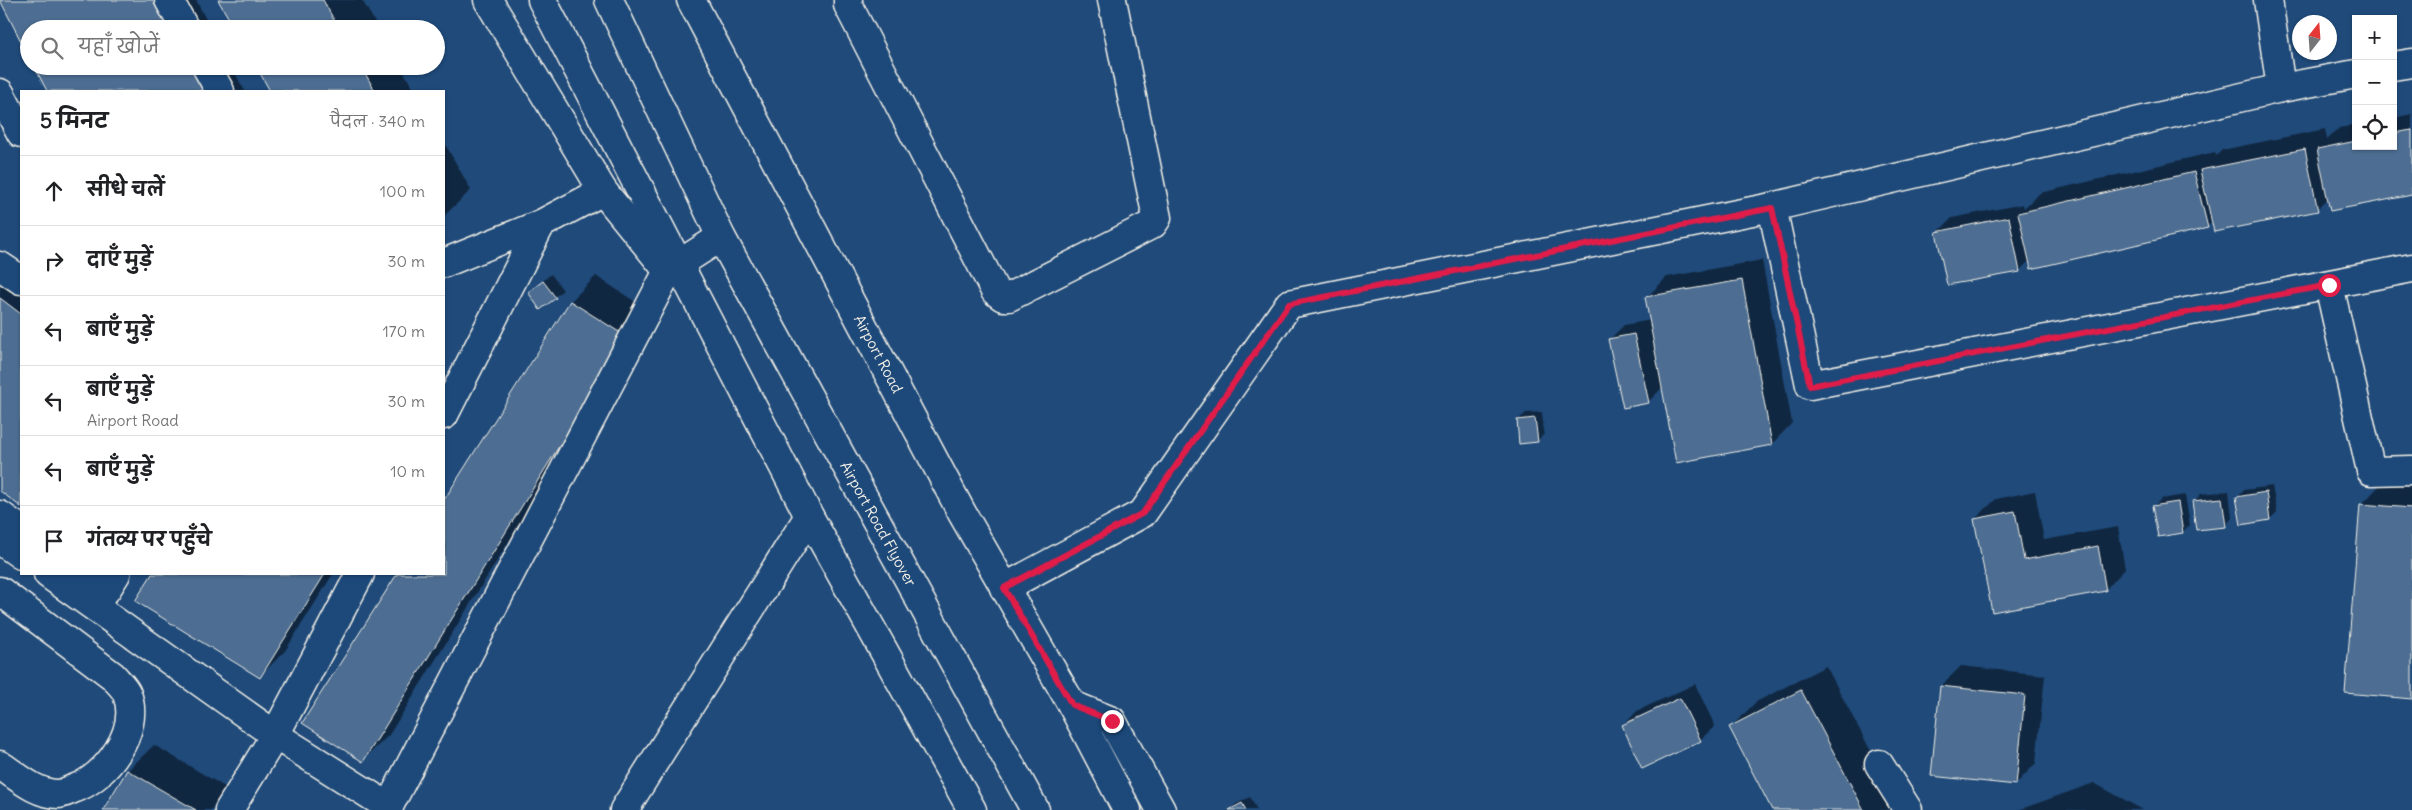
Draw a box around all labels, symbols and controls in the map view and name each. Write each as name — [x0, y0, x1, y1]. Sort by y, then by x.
north arrow — [2292, 15, 2337, 60]
map controls — [2352, 15, 2397, 150]
button: + — [2352, 15, 2397, 60]
search box — [20, 20, 445, 75]
icon: search — [38, 34, 66, 62]
text: यहाँ खोजें — [78, 34, 159, 58]
button: − — [2352, 60, 2397, 105]
button: locate — [2352, 105, 2397, 150]
text: 5 मिनट — [40, 107, 108, 134]
text: पैदल · 340 m — [330, 111, 425, 131]
icon: ahead — [40, 177, 68, 205]
text: सीधे चलें — [87, 177, 164, 201]
text: 100 m — [380, 181, 425, 201]
icon: right — [40, 247, 68, 275]
text: दाएँ मुड़ें — [87, 247, 153, 271]
text: 30 m — [388, 251, 425, 271]
route start — [2318, 274, 2341, 297]
street label: Airport Road — [850, 311, 907, 396]
icon: left — [40, 317, 68, 345]
text: बाएँ मुड़ें — [87, 317, 153, 341]
text: 170 m — [382, 321, 425, 341]
text: बाएँ मुड़ें — [87, 377, 153, 401]
icon: left — [40, 387, 68, 415]
text: 30 m — [388, 391, 425, 411]
text: Airport Road — [87, 410, 179, 430]
icon: left — [40, 457, 68, 485]
text: बाएँ मुड़ें — [87, 457, 153, 481]
street label: Airport Road Flyover — [836, 458, 921, 590]
text: 10 m — [390, 461, 425, 481]
icon: arrive — [40, 527, 68, 555]
text: गंतव्य पर पहुँचे — [87, 527, 212, 551]
route end — [1101, 710, 1124, 733]

